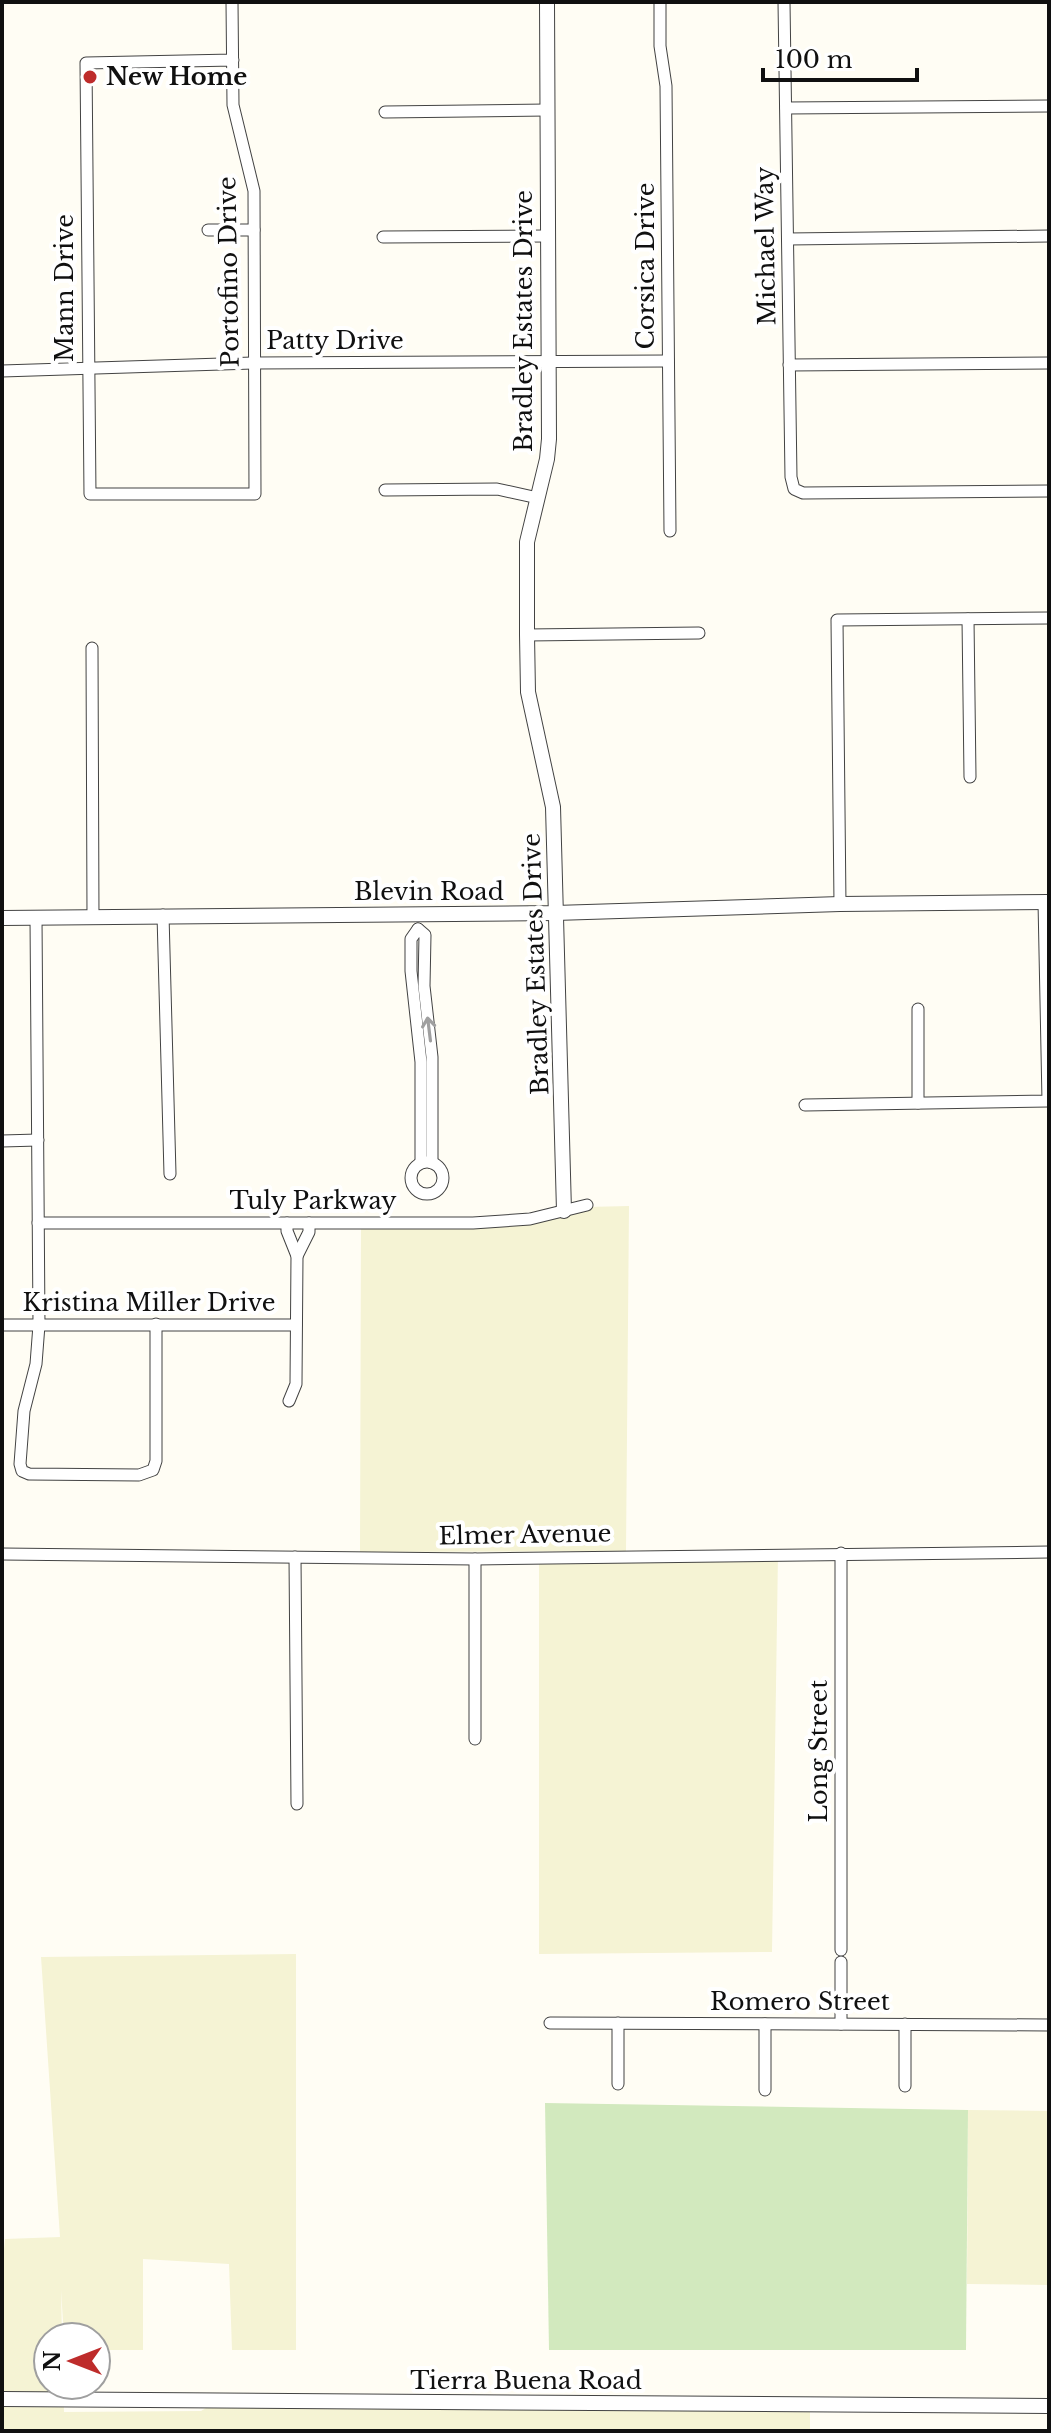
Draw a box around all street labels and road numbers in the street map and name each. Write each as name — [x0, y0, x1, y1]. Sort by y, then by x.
street label: Michael Way — [750, 166, 781, 326]
street label: Portofino Drive — [212, 176, 245, 368]
street label: Corsica Drive — [631, 183, 660, 349]
street label: Bradley Estates Drive — [509, 190, 538, 452]
street label: Mann Drive — [50, 214, 79, 362]
street label: Patty Drive — [266, 326, 404, 355]
street label: Bradley Estates Drive — [516, 833, 555, 1095]
street label: Blevin Road — [354, 877, 504, 906]
street label: Tuly Parkway — [229, 1186, 397, 1215]
street label: Kristina Miller Drive — [23, 1288, 275, 1317]
street label: Elmer Avenue — [438, 1518, 612, 1551]
street label: Long Street — [804, 1680, 833, 1822]
street label: Romero Street — [710, 1987, 890, 2016]
street label: Tierra Buena Road — [410, 2366, 642, 2395]

